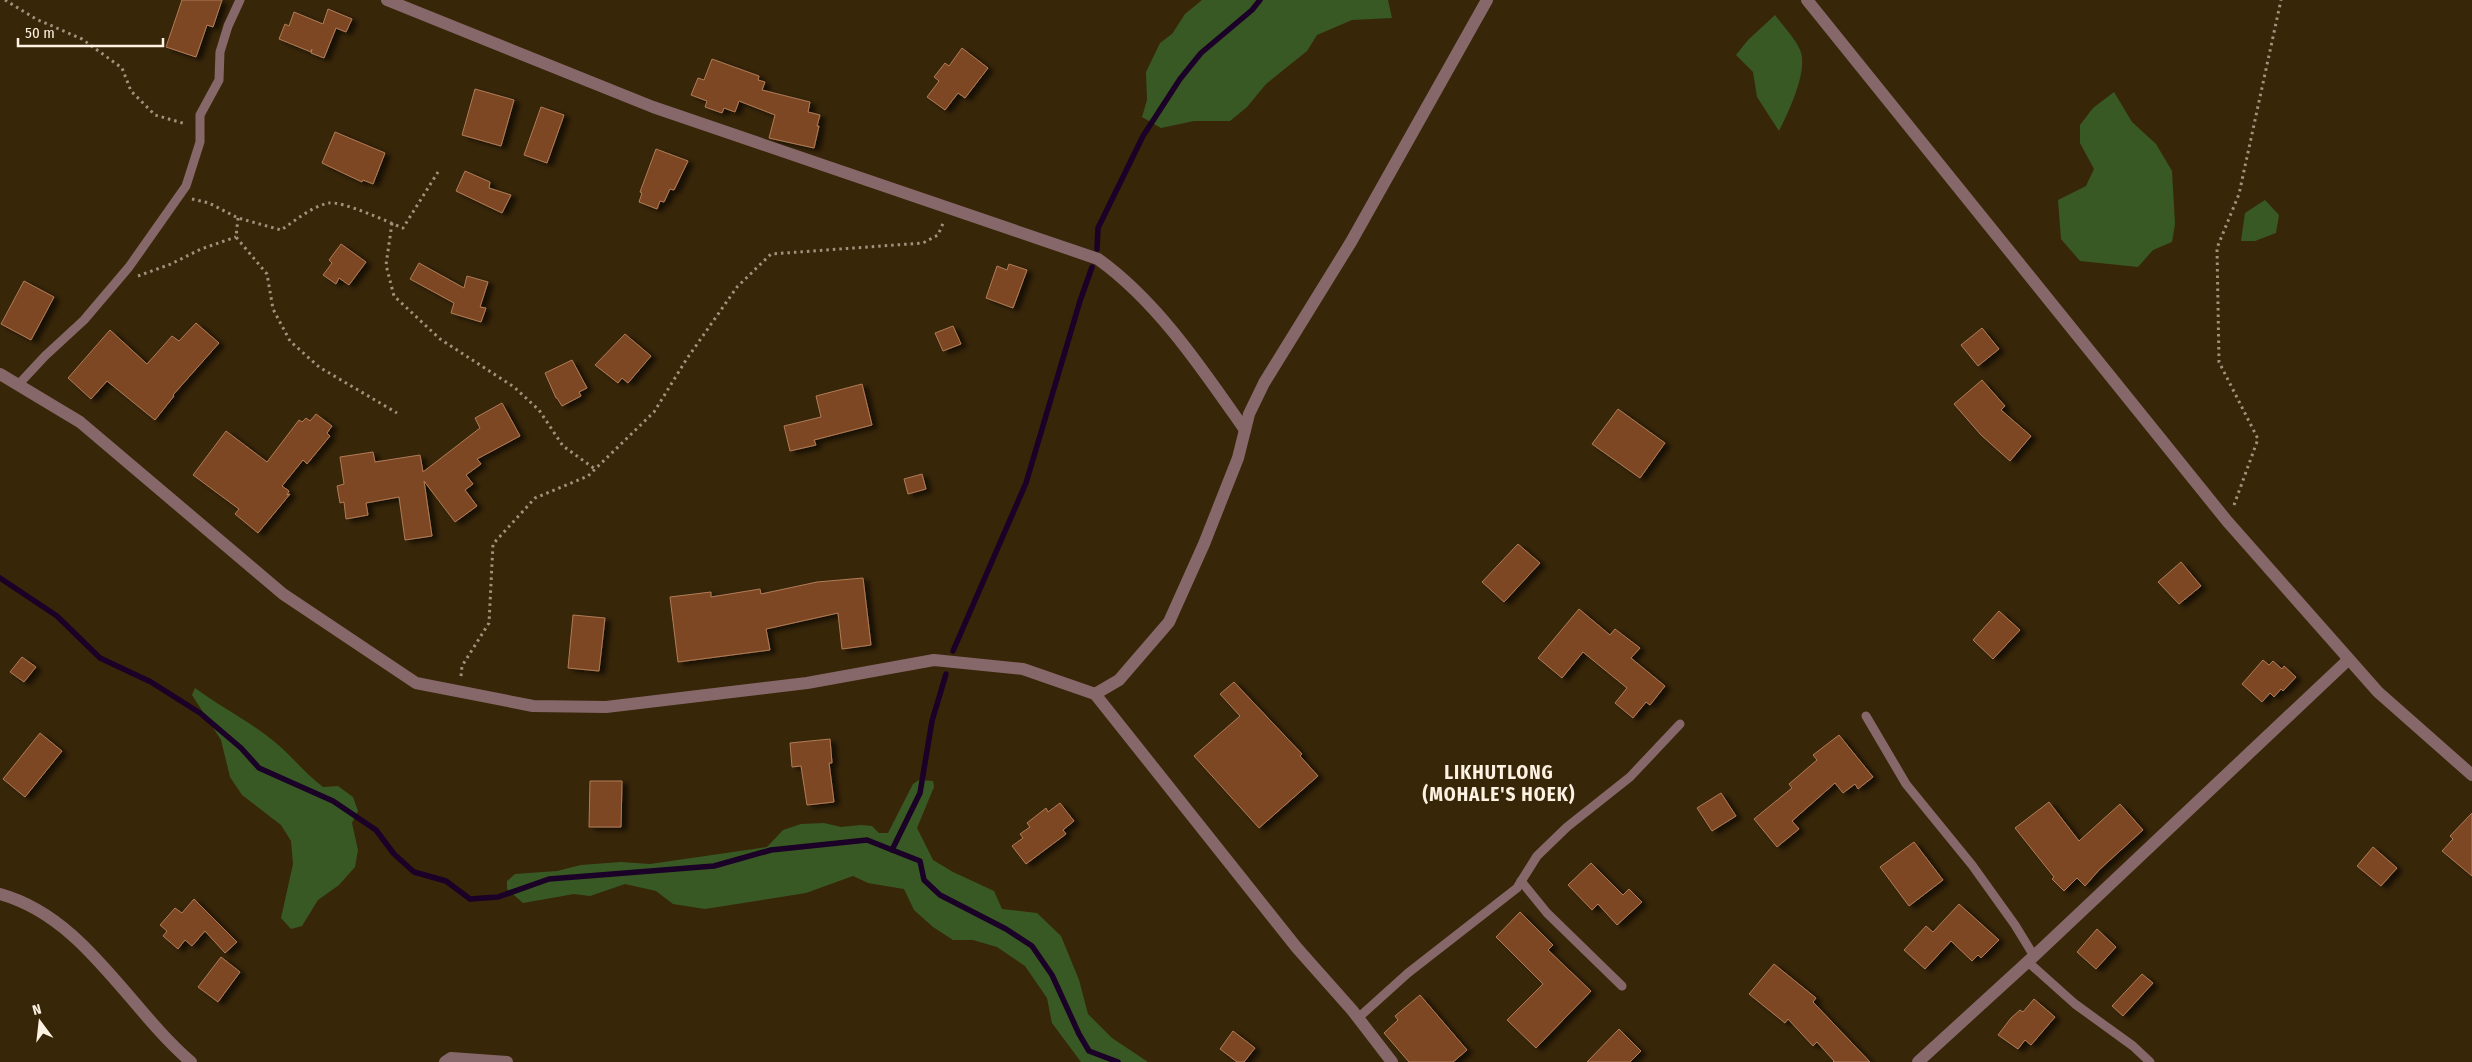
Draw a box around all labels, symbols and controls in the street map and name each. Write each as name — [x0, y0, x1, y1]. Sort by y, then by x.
scale bar — [18, 15, 162, 47]
text: 50 m — [25, 24, 55, 42]
district label: LIKHUTLONG (MOHALE'S HOEK) — [1423, 761, 1575, 806]
north arrow — [15, 997, 65, 1047]
text: N — [31, 1001, 43, 1019]

